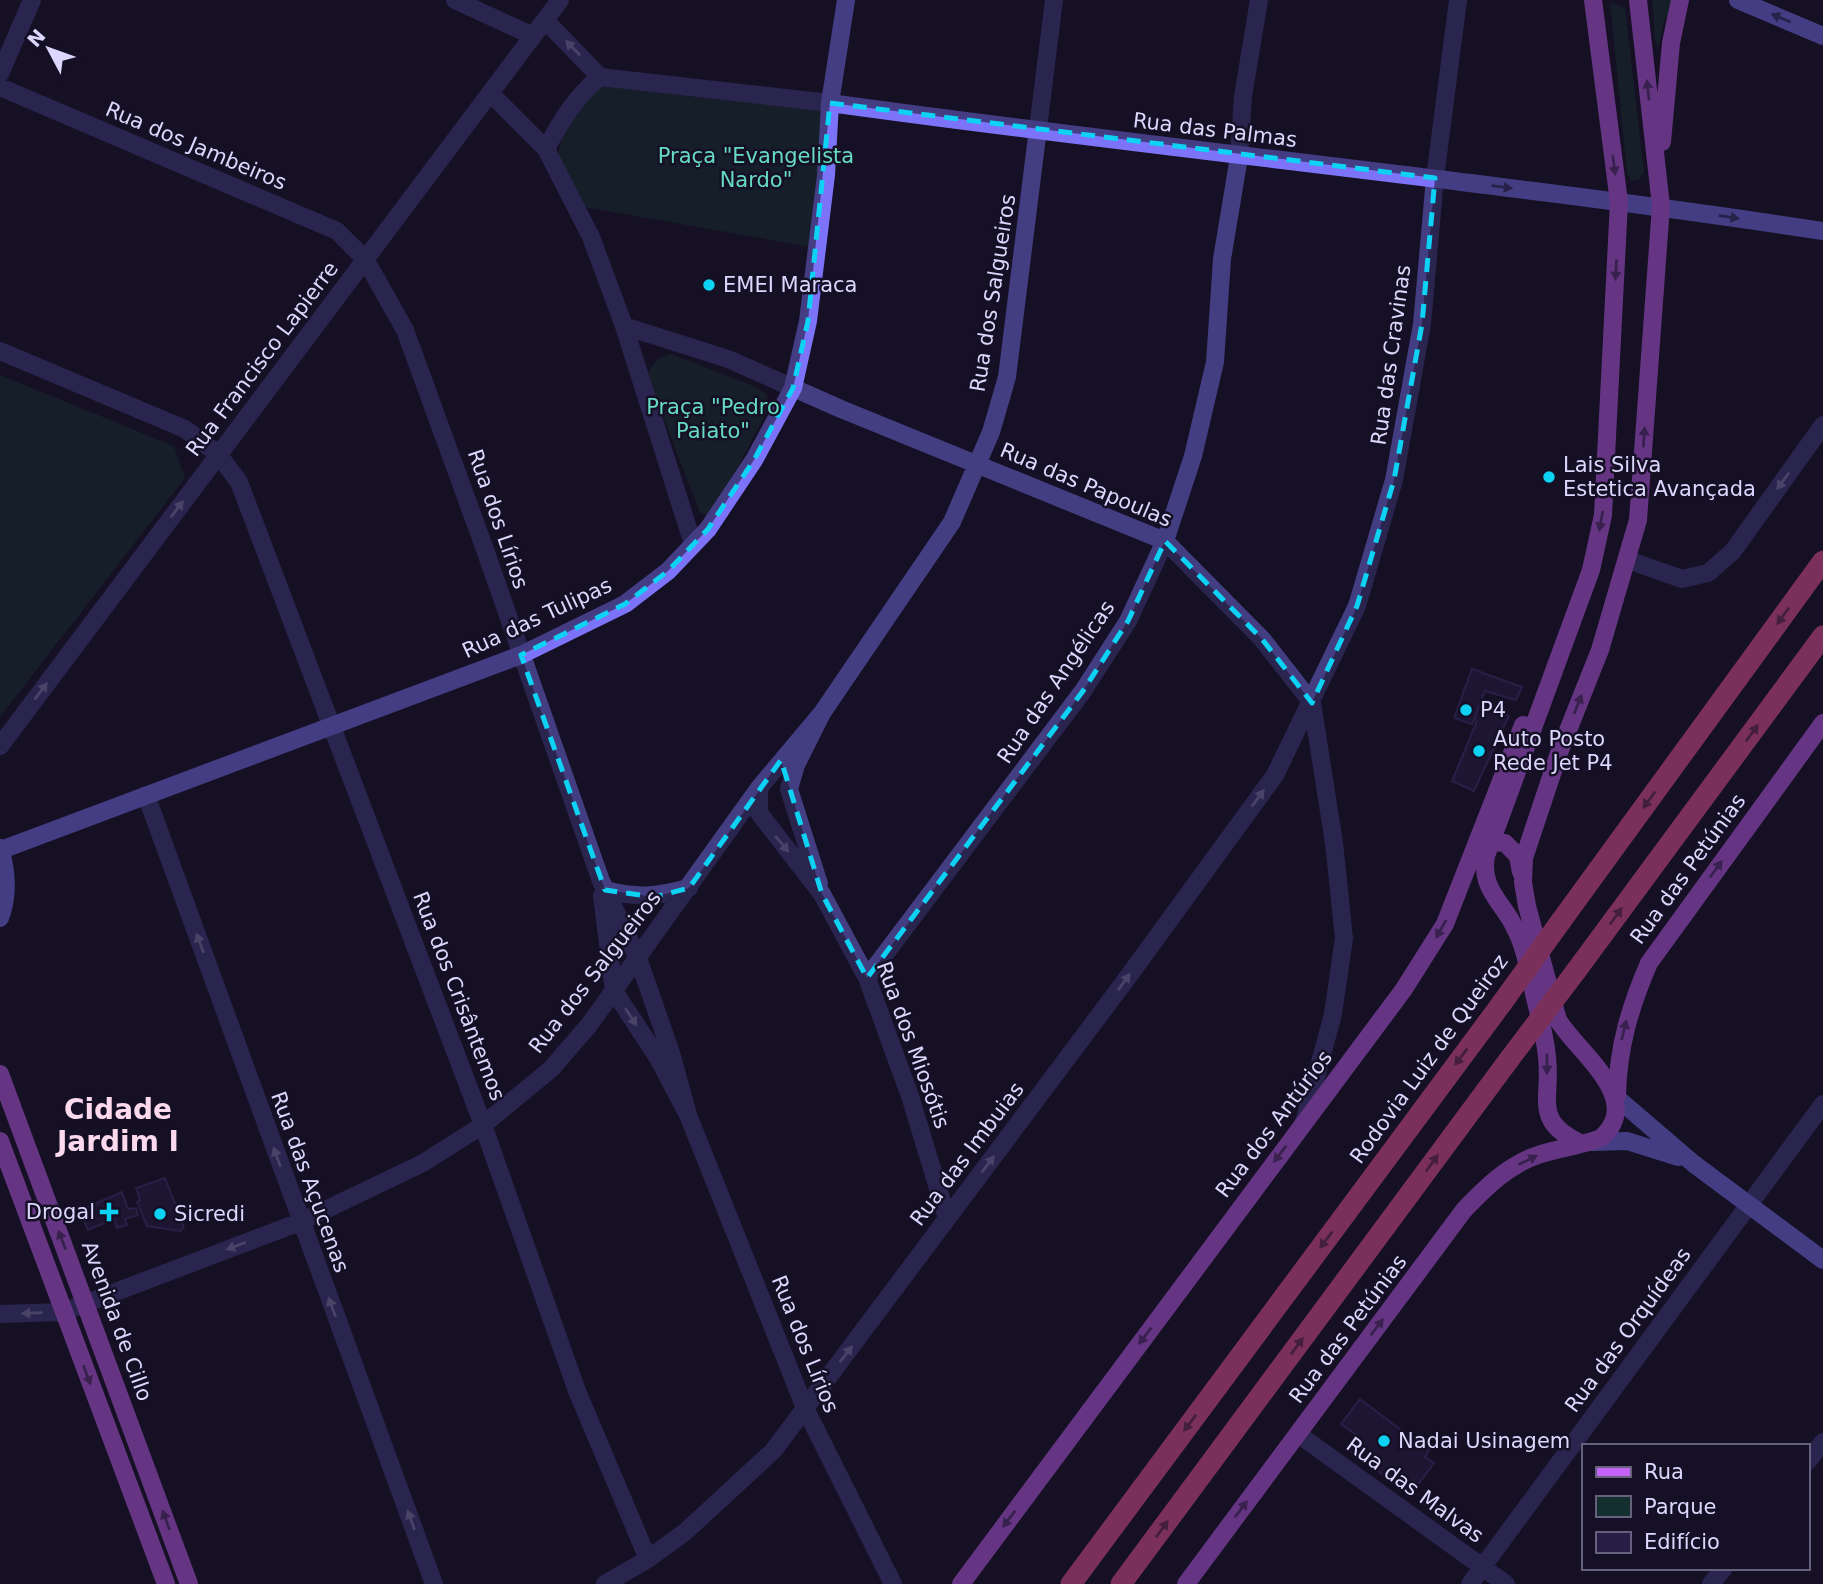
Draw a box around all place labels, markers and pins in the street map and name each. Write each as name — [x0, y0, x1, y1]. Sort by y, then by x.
place label: EMEI Maraca — [723, 273, 857, 297]
marker: EMEI Maraca — [701, 277, 717, 293]
place label: Lais Silva Estetica Avançada — [1563, 453, 1756, 501]
marker: Lais Silva Estetica Avançada — [1541, 469, 1557, 485]
place label: P4 — [1480, 698, 1506, 722]
marker: P4 — [1458, 702, 1474, 718]
place label: Auto Posto Rede Jet P4 — [1493, 727, 1613, 775]
marker: Auto Posto Rede Jet P4 — [1471, 743, 1487, 759]
place label: Drogal — [26, 1200, 95, 1224]
place label: Sicredi — [174, 1202, 245, 1226]
marker: Drogal — [101, 1204, 117, 1220]
marker: Sicredi — [152, 1206, 168, 1222]
place label: Nadai Usinagem — [1398, 1429, 1570, 1453]
marker: Nadai Usinagem — [1376, 1433, 1392, 1449]

